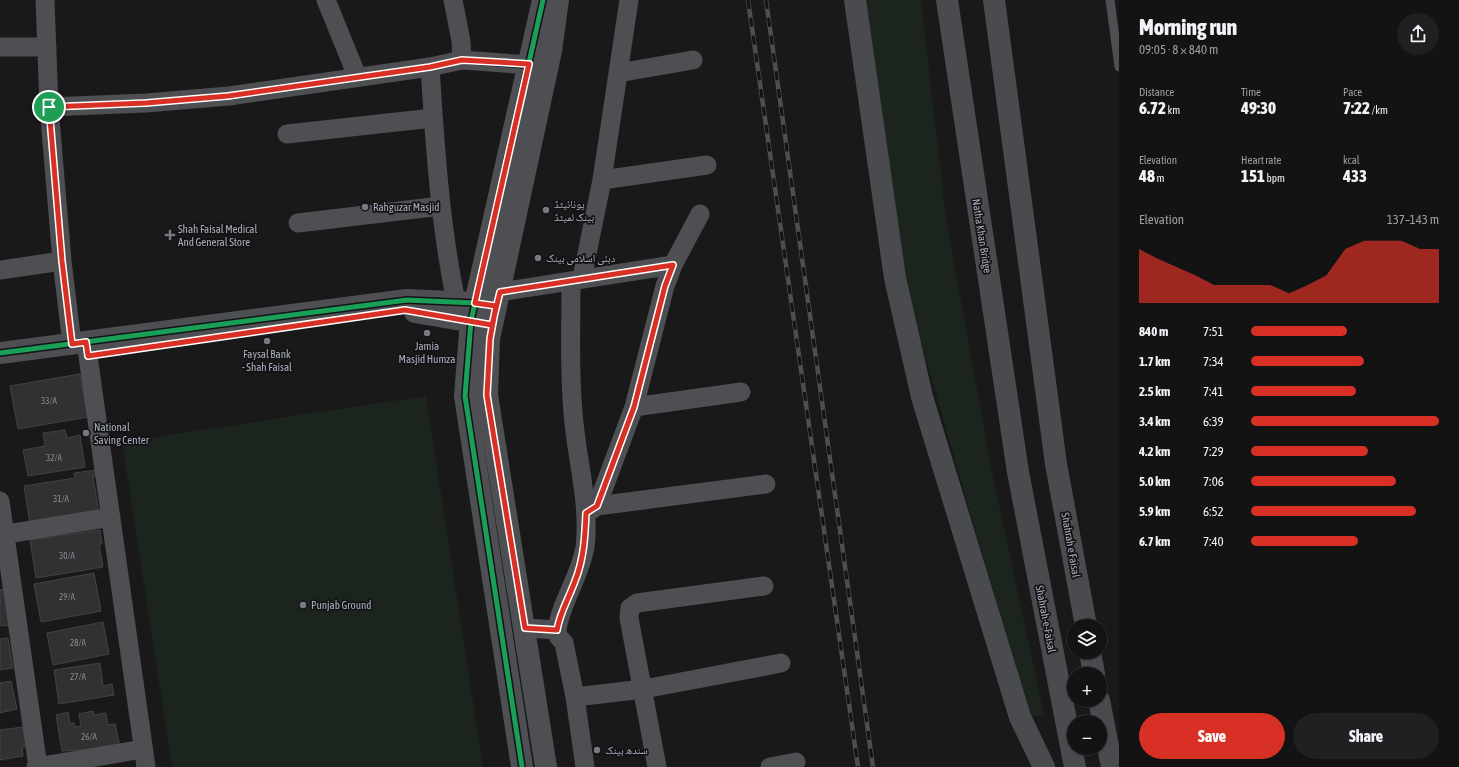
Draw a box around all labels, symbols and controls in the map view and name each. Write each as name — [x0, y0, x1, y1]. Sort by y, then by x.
button: share — [1397, 13, 1439, 55]
text: Morning run — [1139, 14, 1237, 40]
text: 09:05 · 8 × 840 m — [1139, 42, 1218, 57]
text: Distance — [1139, 86, 1174, 98]
text: Time — [1241, 86, 1261, 98]
text: Pace — [1343, 86, 1362, 98]
pin — [32, 90, 66, 124]
icon: arrive — [38, 96, 60, 118]
text: 6.72 — [1139, 98, 1166, 118]
text: 49:30 — [1241, 98, 1276, 118]
text: 7:22 — [1343, 98, 1370, 118]
text: km — [1166, 104, 1180, 116]
text: /km — [1370, 104, 1388, 116]
text: Elevation — [1139, 154, 1177, 166]
text: Heart rate — [1241, 154, 1282, 166]
text: kcal — [1343, 154, 1360, 166]
text: 48 — [1139, 166, 1155, 186]
text: 151 — [1241, 166, 1265, 186]
text: 433 — [1343, 166, 1367, 186]
text: m — [1155, 172, 1164, 184]
text: bpm — [1265, 172, 1285, 184]
place label: یونائیٹڈ بینک لمیٹڈ — [554, 198, 594, 223]
street label: Natha Khan Bridge — [970, 198, 994, 274]
place label: Rahguzar Masjid — [373, 201, 439, 213]
marker: Rahguzar Masjid — [360, 202, 370, 212]
marker: یونائیٹڈ بینک لمیٹڈ — [541, 205, 551, 215]
text: Elevation — [1139, 212, 1184, 227]
text: 137–143 m — [1387, 212, 1439, 227]
place label: Shah Faisal Medical And General Store — [178, 223, 257, 248]
marker: Shah Faisal Medical And General Store — [165, 230, 175, 240]
place label: دبئی اسلامی بینک — [546, 252, 616, 265]
marker: دبئی اسلامی بینک — [533, 253, 543, 263]
text: 840 m — [1139, 324, 1168, 339]
text: 7:51 — [1203, 324, 1224, 339]
marker: Jamia Masjid Humza — [422, 328, 432, 338]
marker: Faysal Bank - Shah Faisal — [262, 336, 272, 346]
place label: Jamia Masjid Humza — [399, 340, 455, 365]
place label: Faysal Bank - Shah Faisal — [242, 348, 292, 373]
text: 1.7 km — [1139, 354, 1170, 369]
text: 7:34 — [1203, 354, 1224, 369]
text: 2.5 km — [1139, 384, 1170, 399]
text: 7:41 — [1203, 384, 1224, 399]
house number: 33/A — [41, 396, 58, 406]
text: 3.4 km — [1139, 414, 1170, 429]
text: 6:39 — [1203, 414, 1224, 429]
place label: National Saving Center — [94, 421, 150, 446]
marker: National Saving Center — [81, 428, 91, 438]
text: 4.2 km — [1139, 444, 1170, 459]
text: 7:29 — [1203, 444, 1224, 459]
house number: 32/A — [46, 453, 63, 463]
text: 5.0 km — [1139, 474, 1170, 489]
text: 7:06 — [1203, 474, 1224, 489]
house number: 31/A — [53, 494, 70, 504]
text: 5.9 km — [1139, 504, 1170, 519]
text: 6:52 — [1203, 504, 1224, 519]
street label: Shahrah e Faisal — [1059, 512, 1083, 578]
text: 6.7 km — [1139, 534, 1170, 549]
text: 7:40 — [1203, 534, 1224, 549]
house number: 30/A — [59, 551, 76, 561]
street label: Shahrah-e-Faisal — [1034, 584, 1058, 654]
house number: 29/A — [59, 592, 76, 602]
place label: Punjab Ground — [311, 599, 372, 611]
marker: Punjab Ground — [298, 600, 308, 610]
map controls — [1067, 619, 1107, 755]
button: layers — [1067, 619, 1107, 659]
house number: 28/A — [70, 638, 87, 648]
button: + — [1067, 667, 1107, 707]
house number: 27/A — [70, 672, 87, 682]
button: Save — [1139, 713, 1285, 759]
button: Share — [1293, 713, 1439, 759]
button: − — [1067, 715, 1107, 755]
house number: 26/A — [81, 732, 98, 742]
place label: سندھ بینک — [605, 744, 648, 756]
marker: سندھ بینک — [592, 745, 602, 755]

